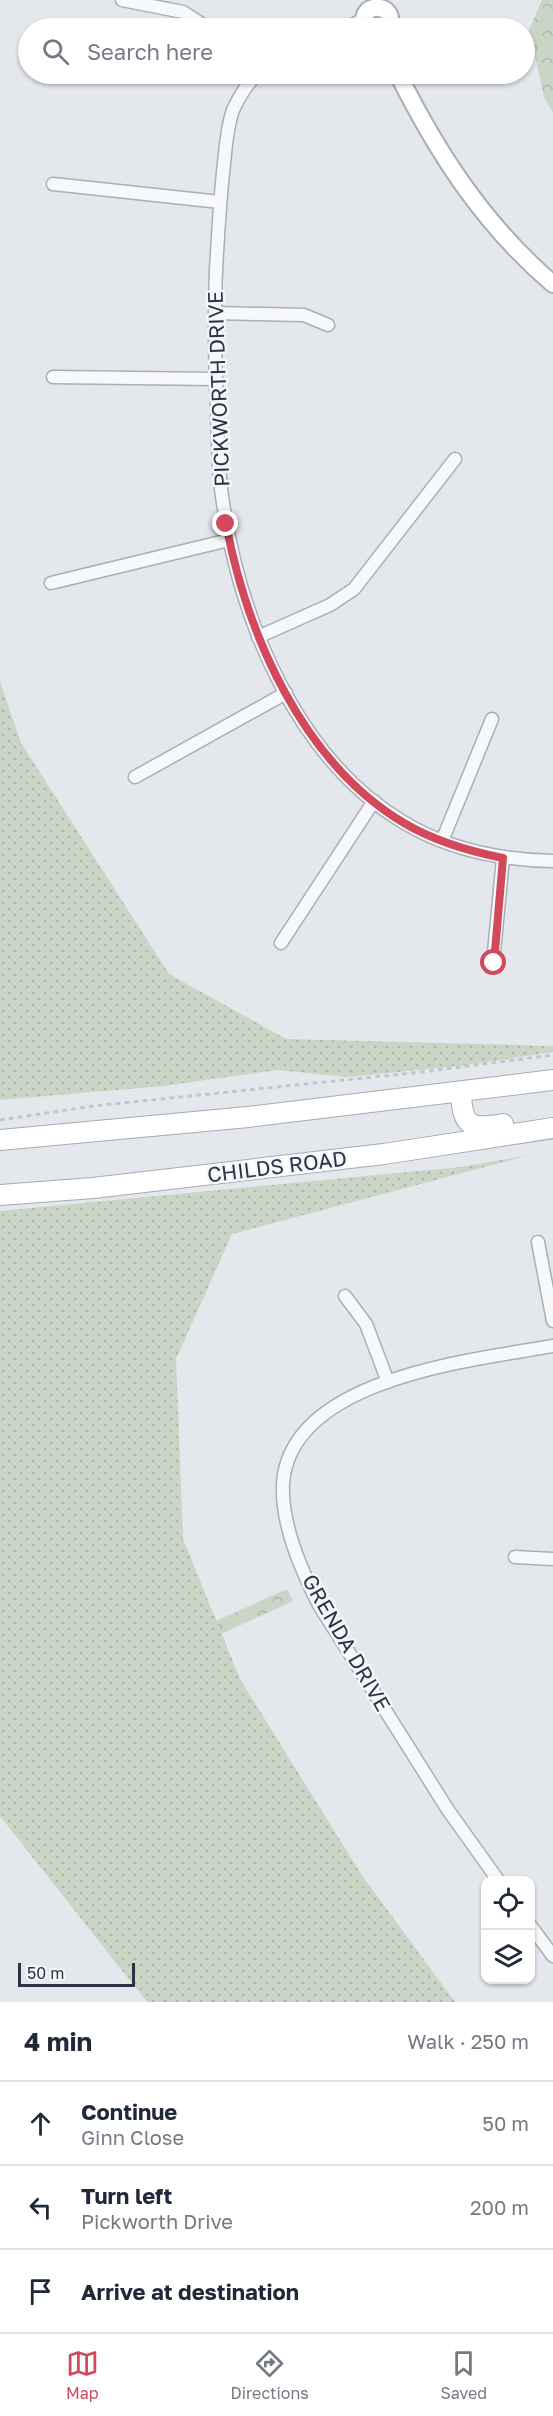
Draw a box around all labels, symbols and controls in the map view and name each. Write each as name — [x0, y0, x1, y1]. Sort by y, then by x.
search box — [18, 18, 535, 84]
icon: search — [39, 35, 72, 68]
text: Search here — [87, 38, 213, 65]
street label: PICKWORTH DRIVE — [202, 291, 234, 487]
route end — [212, 510, 238, 536]
route start — [480, 949, 506, 975]
street label: CHILDS ROAD — [206, 1145, 348, 1187]
street label: GRENDA DRIVE — [297, 1569, 397, 1716]
map controls — [481, 1876, 535, 1984]
button: locate — [481, 1876, 535, 1930]
button: layers — [481, 1930, 535, 1984]
scale bar — [18, 1960, 135, 1988]
text: 50 m — [27, 1963, 64, 1983]
text: 4 min — [24, 2026, 92, 2057]
text: Walk · 250 m — [407, 2029, 529, 2053]
text: Continue — [81, 2098, 177, 2125]
icon: ahead — [24, 2107, 57, 2140]
text: 50 m — [482, 2111, 529, 2135]
text: Ginn Close — [81, 2125, 184, 2149]
text: Turn left — [81, 2182, 172, 2209]
icon: left — [24, 2191, 57, 2224]
text: 200 m — [470, 2195, 529, 2219]
text: Pickworth Drive — [81, 2209, 233, 2233]
icon: arrive — [24, 2275, 57, 2308]
text: Arrive at destination — [81, 2278, 299, 2305]
tab: Map — [66, 2347, 99, 2403]
tab: Directions — [231, 2347, 309, 2403]
tab: Saved — [440, 2347, 487, 2403]

